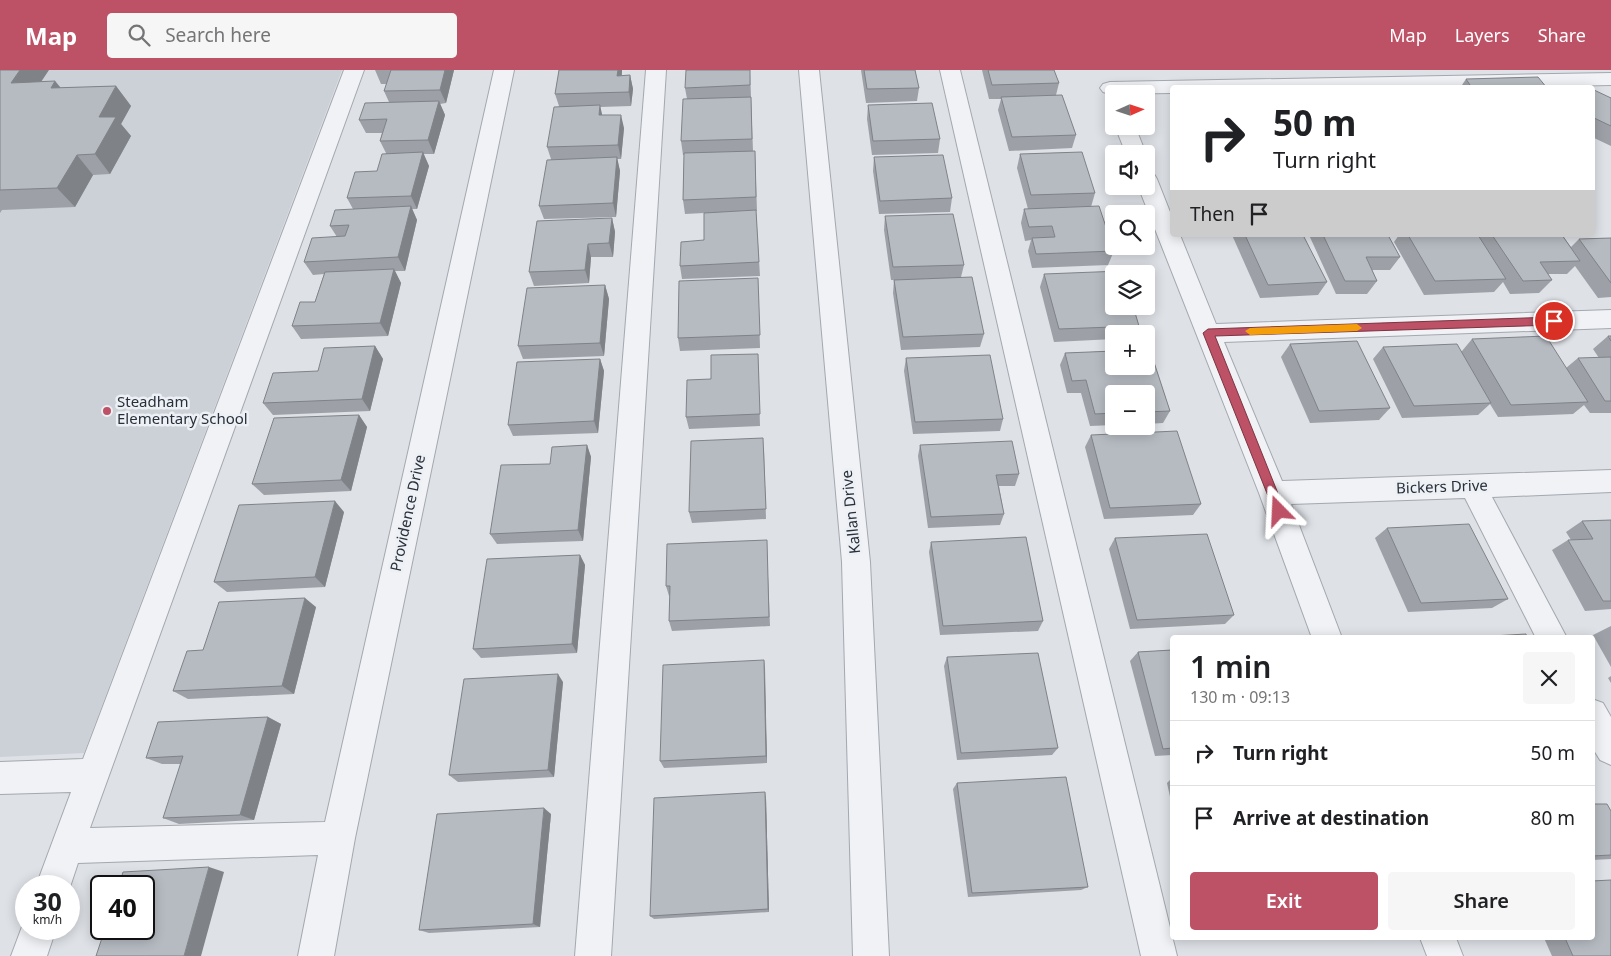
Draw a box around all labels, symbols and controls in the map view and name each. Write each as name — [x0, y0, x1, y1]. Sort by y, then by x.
search box — [107, 13, 457, 58]
text: Map — [25, 19, 77, 52]
icon: search — [125, 21, 153, 49]
text: Search here — [165, 22, 271, 48]
text: Map — [1389, 23, 1427, 47]
text: Layers — [1455, 23, 1510, 47]
text: Share — [1538, 23, 1586, 47]
north arrow — [1105, 85, 1155, 135]
map controls — [1105, 85, 1155, 435]
text: 50 m — [1273, 99, 1356, 146]
icon: right — [1190, 105, 1255, 170]
text: Turn right — [1273, 144, 1376, 174]
button: sound — [1105, 145, 1155, 195]
icon: arrive — [1245, 200, 1273, 228]
text: Then — [1190, 201, 1235, 227]
button: search — [1105, 205, 1155, 255]
button: layers — [1105, 265, 1155, 315]
pin — [1533, 300, 1575, 342]
icon: arrive — [1540, 307, 1568, 335]
button: + — [1105, 325, 1155, 375]
button: − — [1105, 385, 1155, 435]
place label: Steadham Elementary School — [117, 391, 248, 428]
marker: Steadham Elementary School — [101, 405, 113, 417]
street label: Providence Drive — [385, 453, 429, 573]
street label: Kallan Drive — [836, 469, 864, 555]
street label: Bickers Drive — [1396, 474, 1488, 498]
position arrow — [1252, 484, 1304, 536]
text: 1 min — [1190, 646, 1271, 687]
button: close — [1523, 652, 1575, 704]
text: 130 m · 09:13 — [1190, 686, 1290, 708]
icon: right — [1190, 739, 1218, 767]
text: Turn right — [1233, 740, 1328, 766]
text: 50 m — [1531, 740, 1575, 766]
icon: arrive — [1190, 804, 1218, 832]
text: Arrive at destination — [1233, 805, 1429, 831]
text: 80 m — [1531, 805, 1575, 831]
button: Exit — [1190, 872, 1378, 930]
button: Share — [1388, 872, 1575, 930]
speed limit sign: 40 — [90, 875, 155, 940]
text: 30 — [33, 884, 62, 918]
text: km/h — [33, 911, 62, 928]

